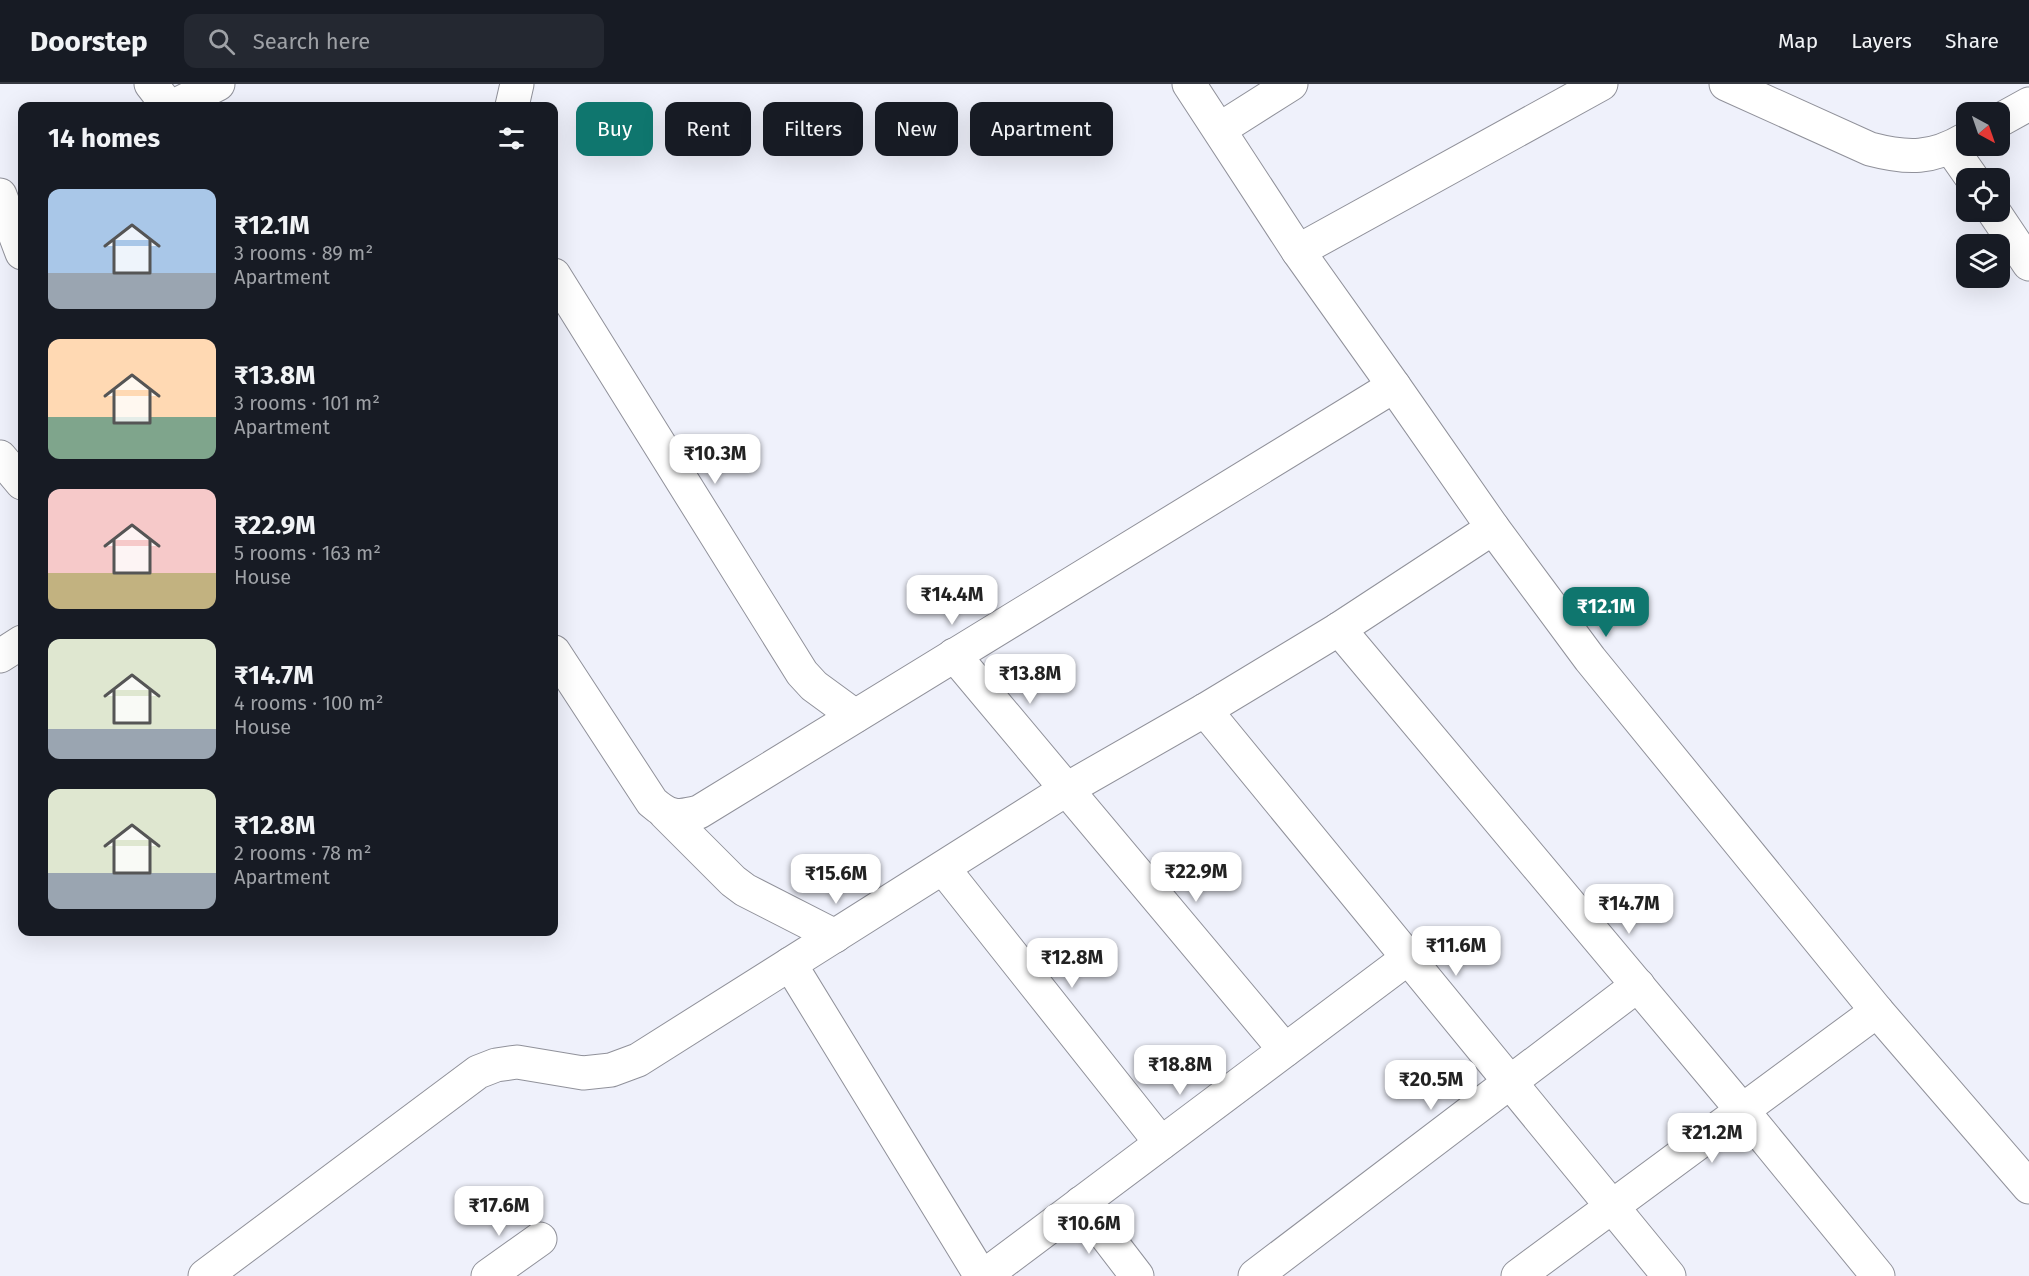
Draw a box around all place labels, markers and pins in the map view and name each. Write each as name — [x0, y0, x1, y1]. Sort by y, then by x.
pin: ₹10.3M — [666, 434, 764, 485]
pin: ₹14.4M — [903, 575, 1001, 626]
pin: ₹12.1M — [1557, 587, 1655, 638]
pin: ₹13.8M — [981, 654, 1079, 705]
pin: ₹22.9M — [1147, 852, 1245, 903]
pin: ₹15.6M — [787, 854, 885, 905]
pin: ₹14.7M — [1580, 884, 1678, 935]
pin: ₹11.6M — [1407, 926, 1505, 977]
pin: ₹12.8M — [1023, 938, 1121, 989]
pin: ₹18.8M — [1131, 1045, 1229, 1096]
pin: ₹20.5M — [1382, 1060, 1480, 1111]
pin: ₹21.2M — [1663, 1113, 1761, 1164]
pin: ₹17.6M — [450, 1186, 548, 1237]
pin: ₹10.6M — [1040, 1204, 1138, 1255]

